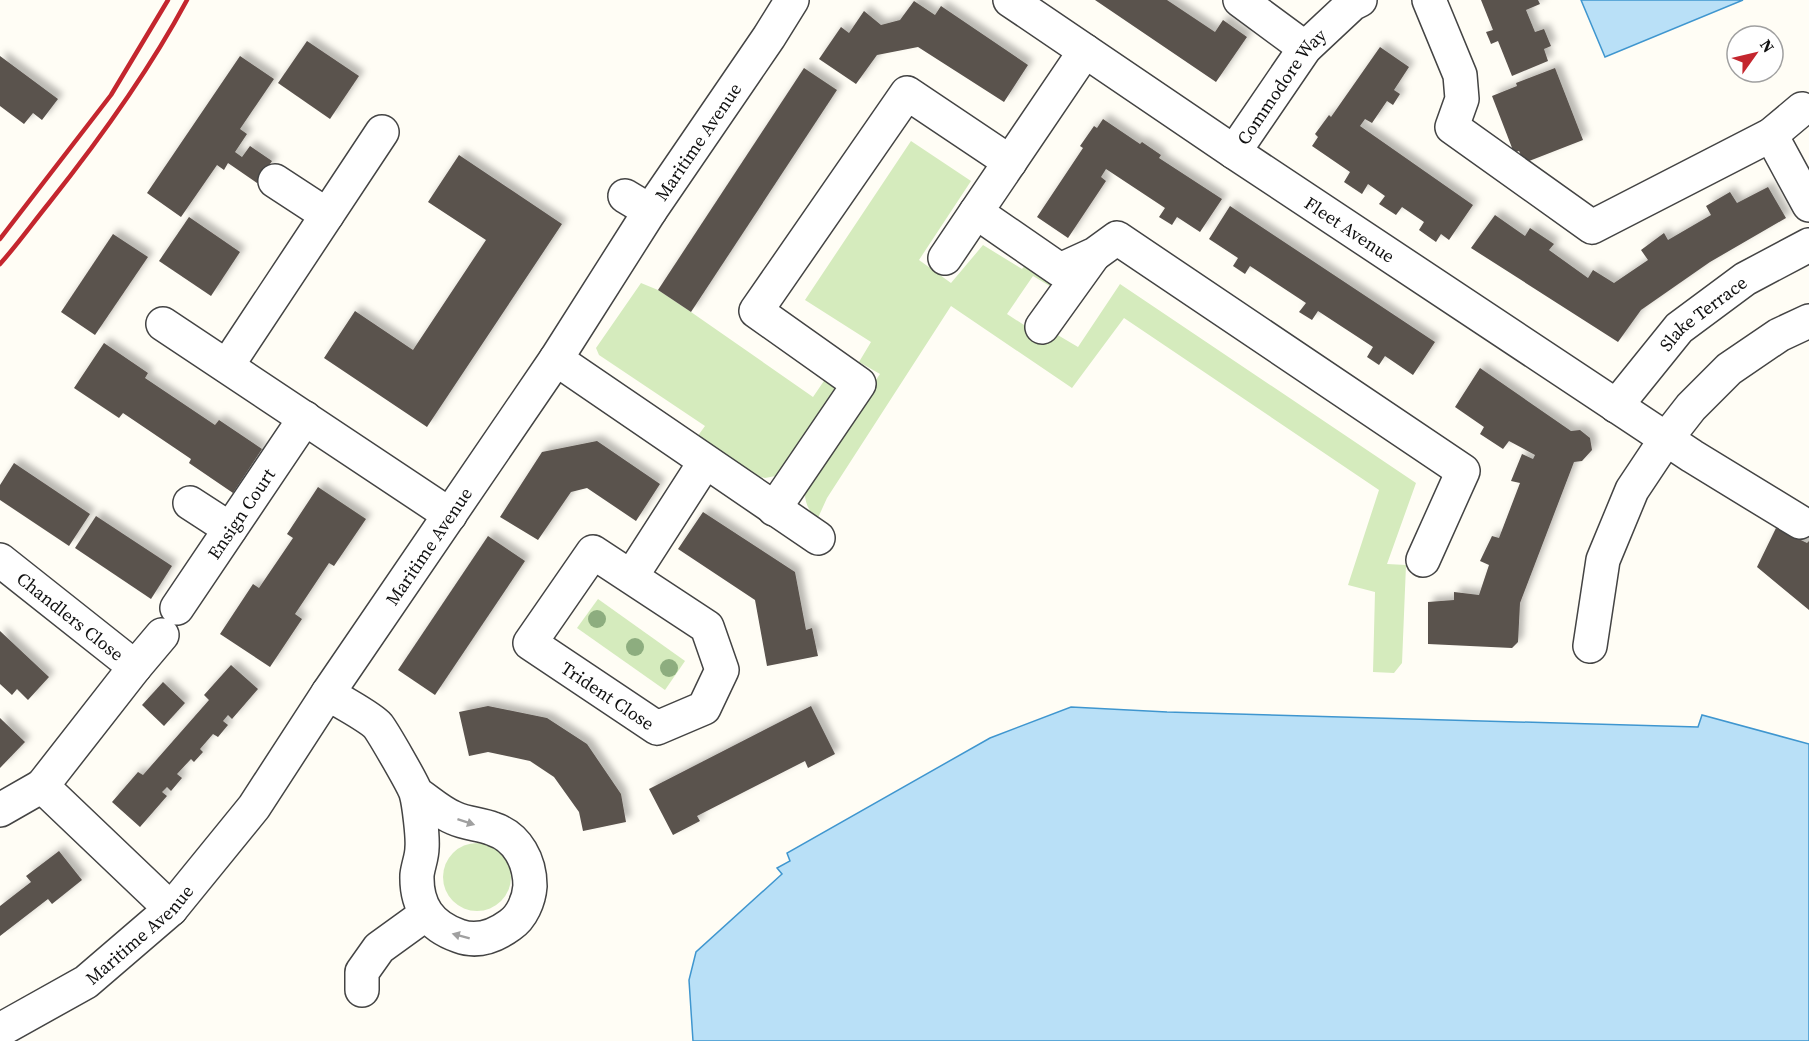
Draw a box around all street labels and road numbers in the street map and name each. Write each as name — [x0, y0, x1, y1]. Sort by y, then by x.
street label: Commodore Way — [1230, 22, 1332, 149]
street label: Maritime Avenue — [648, 77, 747, 205]
street label: Fleet Avenue — [1300, 190, 1400, 268]
street label: Slake Terrace — [1653, 270, 1752, 356]
street label: Ensign Court — [201, 463, 280, 564]
street label: Maritime Avenue — [379, 482, 478, 610]
street label: Chandlers Close — [12, 566, 129, 666]
street label: Trident Close — [556, 655, 660, 735]
street label: Maritime Avenue — [80, 879, 199, 990]

